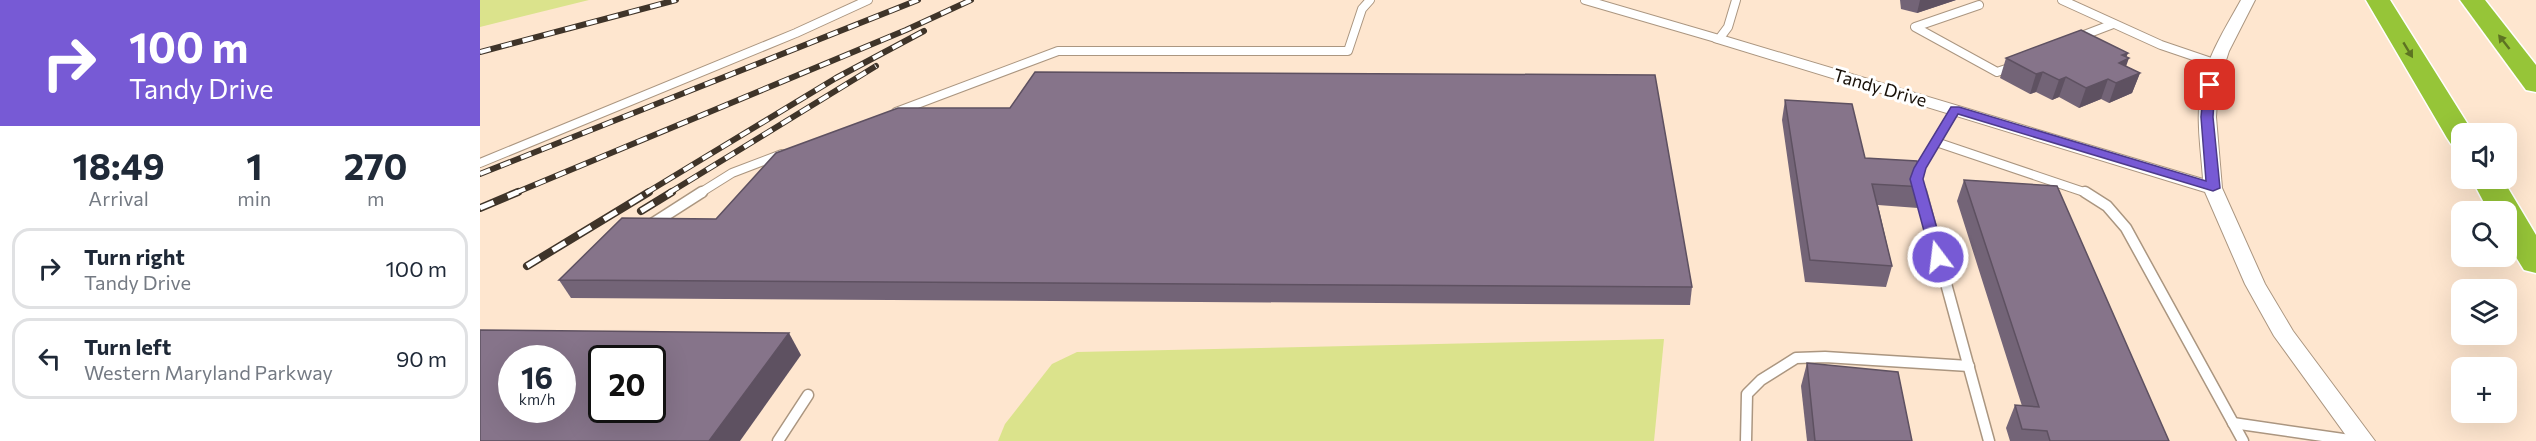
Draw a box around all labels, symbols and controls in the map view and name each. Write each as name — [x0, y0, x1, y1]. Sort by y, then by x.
text: 100 m — [129, 20, 249, 72]
icon: right — [30, 24, 108, 102]
one-way arrow — [2498, 34, 2510, 49]
one-way arrow — [2403, 42, 2414, 58]
pin — [2184, 59, 2235, 110]
street label: Tandy Drive — [1831, 63, 1930, 111]
icon: arrive — [2193, 68, 2226, 101]
text: Tandy Drive — [129, 72, 274, 105]
map controls — [2451, 123, 2517, 423]
button: sound — [2451, 123, 2517, 189]
text: 18:49 — [72, 143, 165, 187]
text: 1 — [246, 143, 262, 187]
text: 270 — [344, 143, 408, 187]
text: Arrival — [88, 186, 149, 210]
text: min — [237, 186, 271, 210]
text: m — [367, 186, 384, 210]
button: search — [2451, 201, 2517, 267]
position arrow — [1906, 225, 1970, 289]
text: Turn right — [84, 243, 185, 270]
icon: right — [33, 252, 66, 285]
text: 100 m — [385, 255, 447, 282]
text: Tandy Drive — [84, 270, 191, 294]
button: layers — [2451, 279, 2517, 345]
text: Turn left — [84, 333, 171, 360]
icon: left — [33, 342, 66, 375]
text: 90 m — [396, 345, 447, 372]
speed limit sign: 20 — [588, 345, 666, 423]
button: + — [2451, 357, 2517, 423]
text: 16 — [521, 358, 553, 395]
text: Western Maryland Parkway — [84, 360, 333, 384]
text: km/h — [519, 390, 555, 408]

